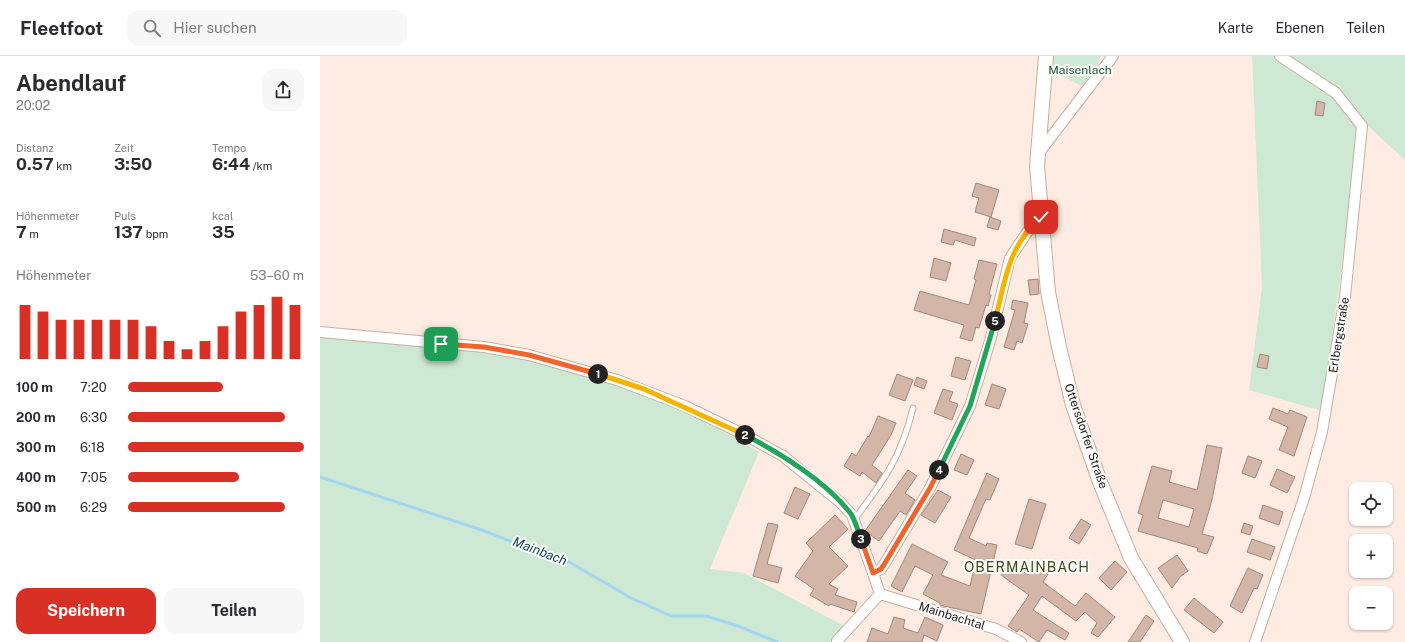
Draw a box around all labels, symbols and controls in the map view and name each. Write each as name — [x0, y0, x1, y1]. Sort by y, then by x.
search box — [127, 10, 407, 46]
text: Fleetfoot — [20, 17, 103, 39]
icon: search — [141, 17, 163, 39]
text: Hier suchen — [173, 19, 257, 36]
text: Karte — [1218, 20, 1253, 36]
text: Ebenen — [1275, 20, 1324, 36]
text: Teilen — [1346, 20, 1385, 36]
park label: Maisenlach — [1048, 63, 1112, 77]
button: share — [262, 69, 304, 111]
text: Abendlauf — [16, 70, 126, 96]
text: 20:02 — [16, 98, 50, 113]
text: Distanz — [16, 142, 54, 154]
text: Zeit — [114, 142, 134, 154]
text: Tempo — [212, 142, 246, 154]
text: 0.57 — [16, 154, 54, 174]
text: 3:50 — [114, 154, 152, 174]
text: 6:44 — [212, 154, 250, 174]
text: km — [54, 160, 72, 172]
text: /km — [250, 160, 272, 172]
pin — [1024, 200, 1058, 234]
icon: check — [1030, 206, 1052, 228]
text: Höhenmeter — [16, 210, 80, 222]
text: Puls — [114, 210, 136, 222]
text: kcal — [212, 210, 233, 222]
text: 7 — [16, 222, 27, 242]
text: 137 — [114, 222, 143, 242]
text: 35 — [212, 222, 235, 242]
text: m — [27, 228, 39, 240]
text: bpm — [143, 228, 168, 240]
text: Höhenmeter — [16, 268, 91, 283]
text: 53–60 m — [250, 268, 304, 283]
street label: Erlbergstraße — [1326, 296, 1352, 374]
pin: 5 — [985, 311, 1005, 331]
text: 5 — [991, 315, 999, 327]
pin — [424, 327, 458, 361]
icon: arrive — [430, 333, 452, 355]
pin: 1 — [588, 364, 608, 384]
text: 1 — [596, 368, 600, 380]
text: 100 m — [16, 380, 53, 395]
text: 7:20 — [80, 380, 107, 395]
street label: Ottersdorfer Straße — [1061, 382, 1111, 491]
text: 200 m — [16, 410, 56, 425]
text: 6:30 — [80, 410, 107, 425]
pin: 2 — [735, 425, 755, 445]
text: 2 — [742, 429, 749, 441]
text: 300 m — [16, 440, 56, 455]
text: 6:18 — [80, 440, 105, 455]
pin: 4 — [929, 460, 949, 480]
text: 4 — [935, 464, 943, 476]
text: 400 m — [16, 470, 56, 485]
text: 7:05 — [80, 470, 107, 485]
map controls — [1349, 482, 1393, 630]
button: locate — [1349, 482, 1393, 526]
text: 500 m — [16, 500, 56, 515]
text: 6:29 — [80, 500, 107, 515]
pin: 3 — [851, 529, 871, 549]
text: 3 — [857, 533, 865, 545]
water label: Mainbach — [511, 534, 569, 568]
button: + — [1349, 534, 1393, 578]
district label: OBERMAINBACH — [964, 559, 1090, 575]
button: − — [1349, 586, 1393, 630]
button: Speichern — [16, 588, 156, 634]
button: Teilen — [164, 588, 304, 634]
street label: Mainbachtal — [917, 599, 987, 633]

